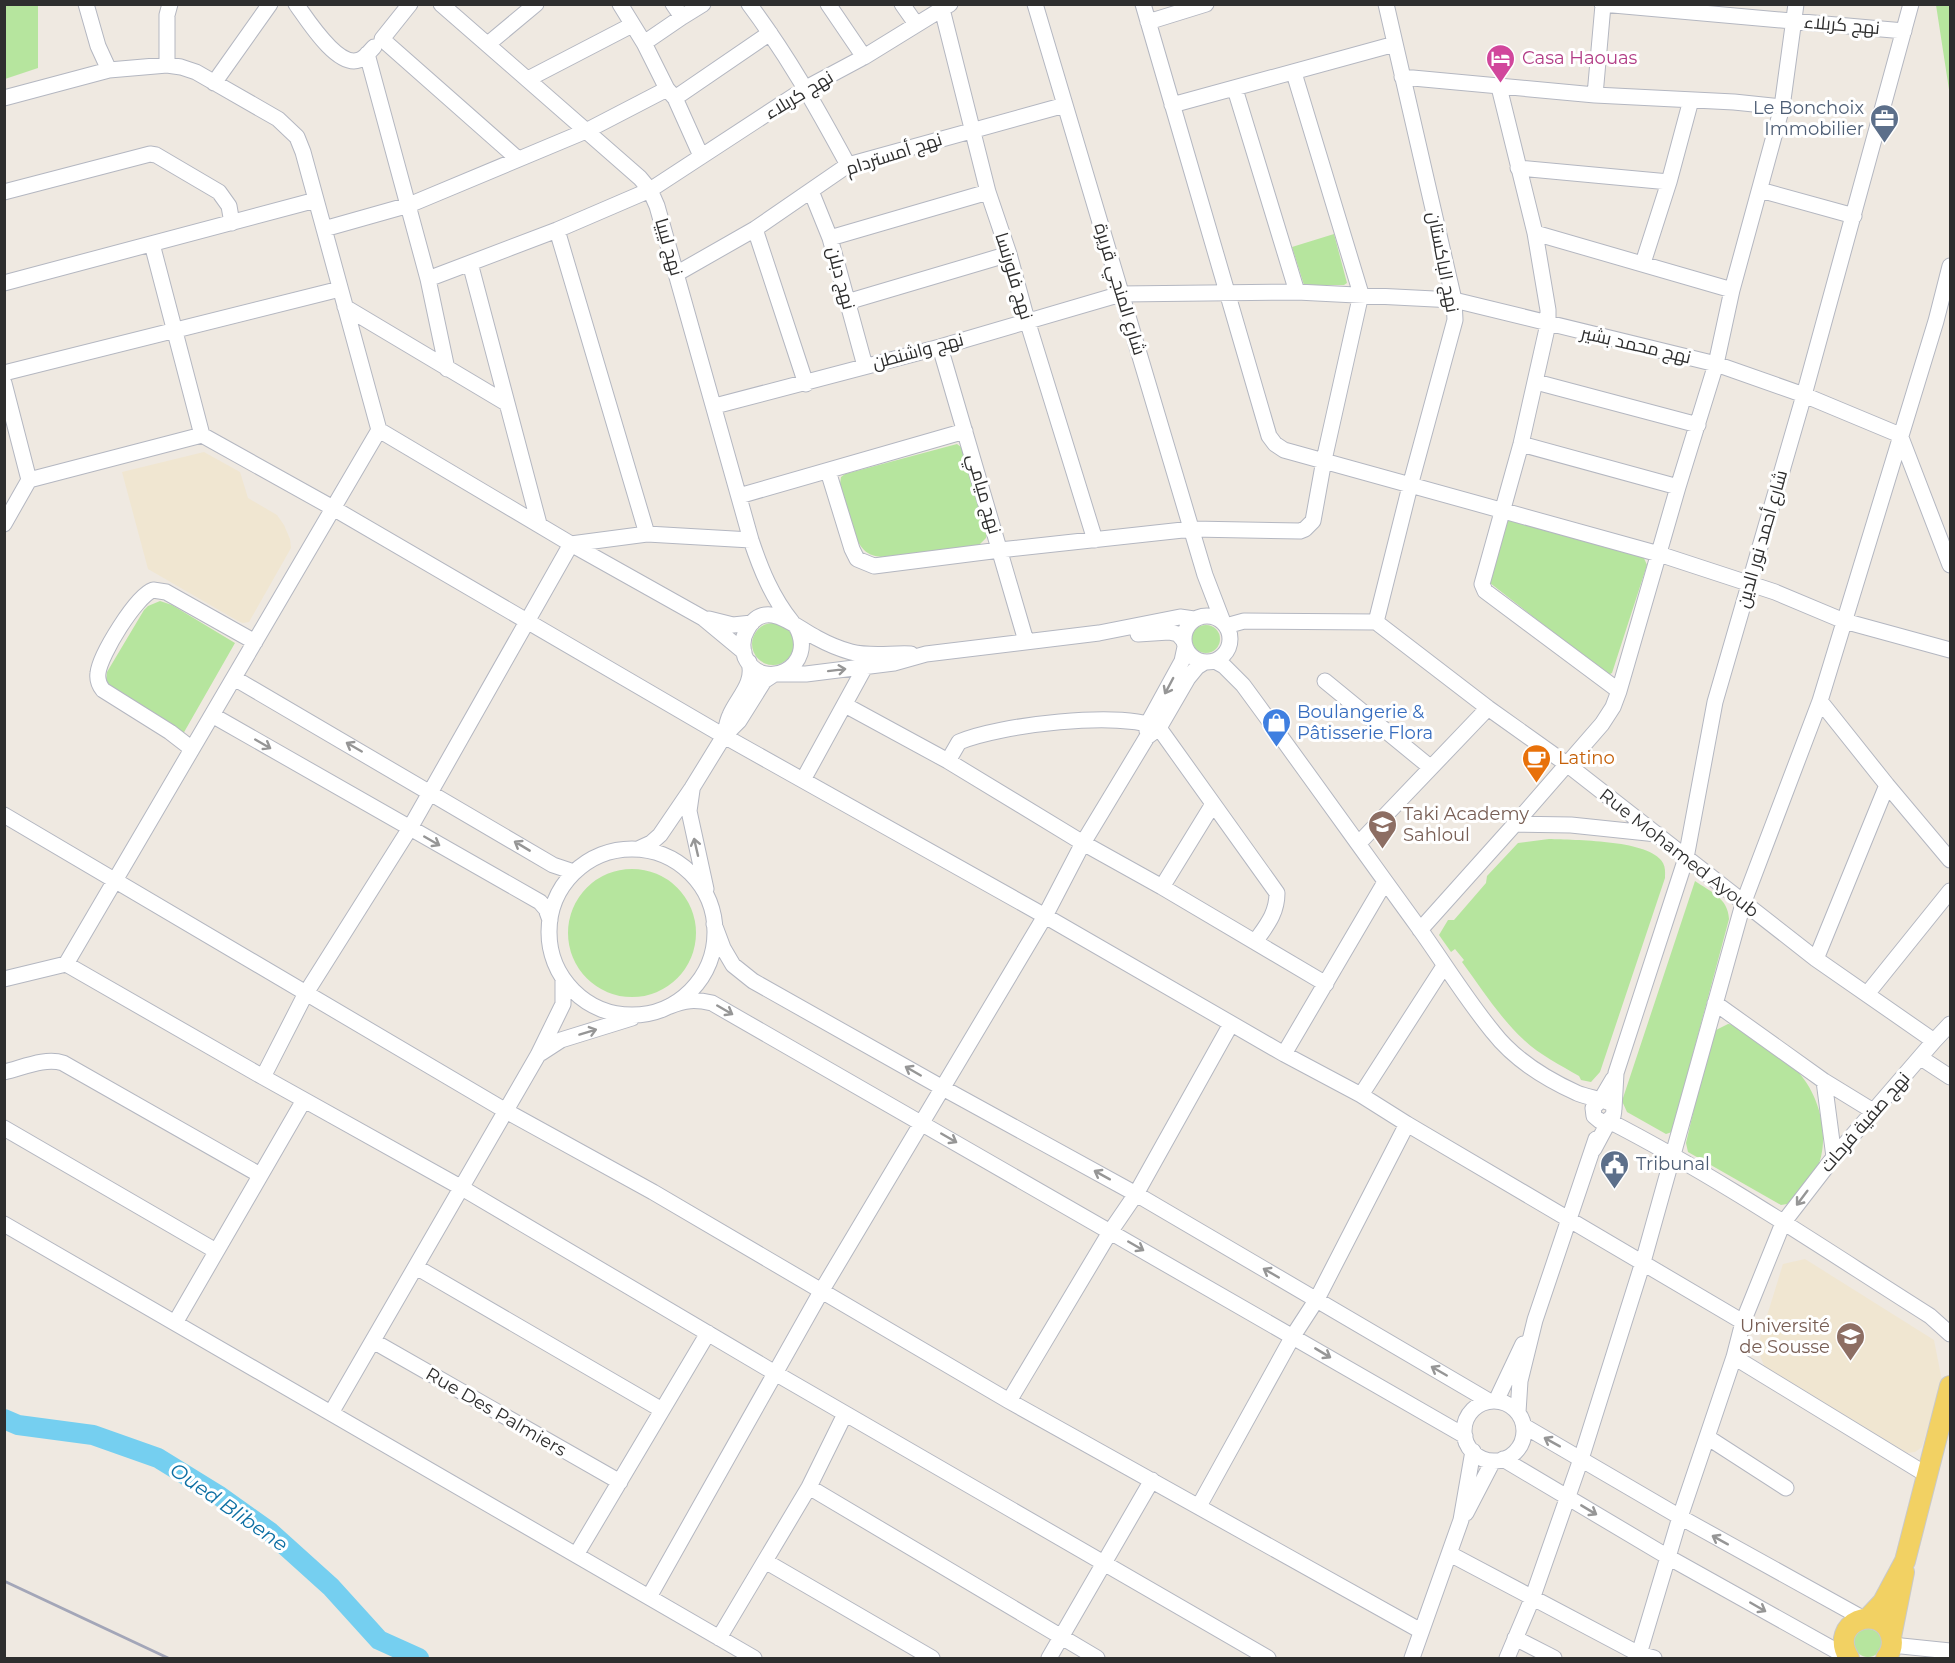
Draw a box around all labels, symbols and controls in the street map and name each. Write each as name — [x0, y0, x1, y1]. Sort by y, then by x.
street label: نهج كربلاء — [1803, 11, 1881, 40]
hotel icon: Casa Haouas — [1485, 42, 1517, 84]
place label: Casa Haouas — [1522, 47, 1638, 69]
street label: نهج كربلاء — [761, 66, 838, 125]
place label: Le Bonchoix Immobilier — [1753, 97, 1864, 140]
office icon: Le Bonchoix Immobilier — [1869, 102, 1901, 144]
street label: نهج أمستردام — [843, 128, 945, 181]
street label: نهج الباكستان — [1421, 210, 1464, 315]
street label: نهج ليبيا — [649, 216, 688, 279]
street label: شارع المنجي قريرة — [1087, 220, 1151, 358]
street label: نهج فلورنسا — [989, 230, 1038, 322]
street label: نهج دبلن — [821, 244, 860, 312]
street label: نهج محمد بشير — [1577, 321, 1693, 369]
street label: نهج واشنطن — [870, 328, 966, 375]
street label: نهج ميامي — [959, 451, 1006, 537]
street label: شارع أحمد نور الدين — [1732, 468, 1793, 611]
one-way arrow — [826, 664, 846, 675]
one-way arrow — [1163, 676, 1174, 694]
place label: Boulangerie & Pâtisserie Flora — [1297, 701, 1433, 744]
shop icon: Boulangerie & Pâtisserie Flora — [1260, 706, 1292, 748]
one-way arrow — [254, 738, 271, 750]
one-way arrow — [346, 741, 363, 753]
cafe icon: Latino — [1521, 742, 1553, 784]
place label: Latino — [1558, 747, 1615, 769]
street label: Rue Mohamed Ayoub — [1595, 784, 1763, 922]
place label: Taki Academy Sahloul — [1403, 803, 1529, 846]
school or university icon: Taki Academy Sahloul — [1366, 808, 1398, 850]
one-way arrow — [423, 835, 440, 847]
one-way arrow — [690, 838, 702, 857]
one-way arrow — [514, 840, 531, 852]
one-way arrow — [715, 1005, 733, 1016]
one-way arrow — [578, 1026, 597, 1037]
one-way arrow — [904, 1065, 921, 1077]
street label: نهج صفية فرحات — [1816, 1068, 1915, 1177]
one-way arrow — [940, 1132, 957, 1144]
public building icon: Tribunal — [1599, 1148, 1631, 1190]
place label: Tribunal — [1636, 1153, 1710, 1175]
one-way arrow — [1094, 1169, 1111, 1181]
one-way arrow — [1796, 1190, 1808, 1206]
one-way arrow — [1127, 1240, 1144, 1252]
one-way arrow — [1263, 1266, 1280, 1278]
place label: Université de Sousse — [1739, 1315, 1830, 1358]
school or university icon: Université de Sousse — [1835, 1320, 1867, 1362]
one-way arrow — [1314, 1348, 1331, 1360]
street label: Rue Des Palmiers — [422, 1363, 570, 1461]
one-way arrow — [1431, 1365, 1448, 1377]
one-way arrow — [1543, 1436, 1561, 1447]
water label: Oued Blibene — [166, 1458, 292, 1556]
one-way arrow — [1580, 1505, 1597, 1517]
one-way arrow — [1712, 1533, 1729, 1545]
one-way arrow — [1749, 1601, 1766, 1613]

